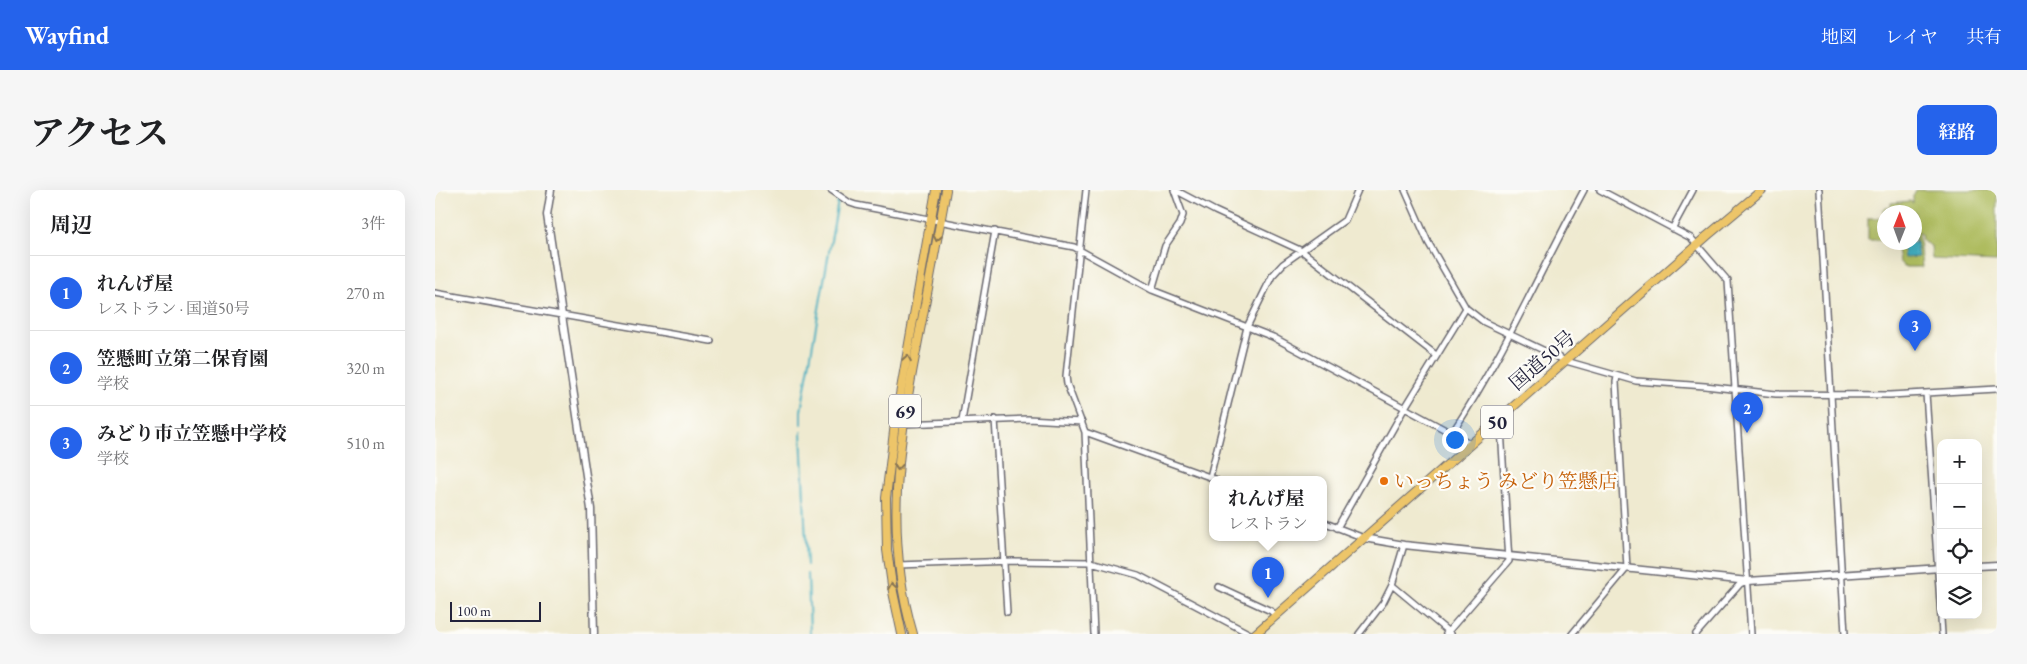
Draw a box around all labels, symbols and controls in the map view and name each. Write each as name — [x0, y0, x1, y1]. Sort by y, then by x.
text: Wayfind — [25, 20, 109, 51]
text: 地図 — [1821, 25, 1857, 48]
text: レイヤ — [1885, 25, 1938, 48]
text: 共有 — [1966, 25, 2002, 48]
button: 経路 — [1917, 105, 1997, 155]
text: アクセス — [30, 110, 169, 155]
north arrow — [1877, 205, 1922, 250]
text: 周辺 — [50, 211, 92, 238]
text: 3件 — [361, 213, 385, 234]
one-way arrow — [933, 234, 943, 242]
text: れんげ屋 — [97, 271, 173, 296]
text: 1 — [62, 283, 70, 304]
text: 270 m — [346, 283, 385, 304]
text: レストラン · 国道50号 — [97, 298, 249, 319]
pin: 3 — [1899, 310, 1931, 351]
street label: 国道50号 — [1504, 324, 1580, 396]
text: 笠懸町立第二保育園 — [97, 346, 268, 371]
one-way arrow — [901, 354, 911, 363]
text: 2 — [62, 358, 70, 379]
text: 320 m — [346, 358, 385, 379]
text: 学校 — [97, 373, 129, 394]
pin: 2 — [1731, 392, 1763, 433]
road number: 69 — [889, 395, 921, 428]
road number: 50 — [1481, 406, 1513, 438]
text: みどり市立笠懸中学校 — [97, 421, 287, 446]
your location — [1442, 427, 1468, 453]
text: 3 — [62, 433, 70, 454]
text: 510 m — [346, 433, 385, 454]
map controls — [1937, 439, 1982, 619]
button: + — [1937, 439, 1982, 484]
text: 学校 — [97, 448, 129, 469]
one-way arrow — [892, 463, 903, 471]
place label: いっちょう みどり笠懸店 — [1394, 468, 1618, 494]
marker: いっちょう みどり笠懸店 — [1378, 475, 1390, 487]
popup — [1209, 476, 1327, 541]
button: − — [1937, 484, 1982, 529]
text: れんげ屋 — [1228, 486, 1304, 511]
text: レストラン — [1228, 513, 1308, 534]
button: locate — [1937, 529, 1982, 574]
pin: 1 — [1252, 557, 1284, 598]
button: layers — [1937, 574, 1982, 619]
one-way arrow — [887, 582, 898, 590]
scale bar — [450, 599, 541, 622]
text: 100 m — [457, 602, 491, 620]

